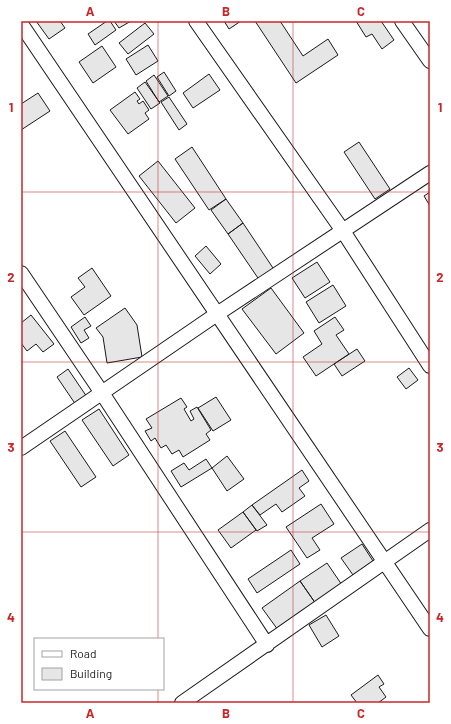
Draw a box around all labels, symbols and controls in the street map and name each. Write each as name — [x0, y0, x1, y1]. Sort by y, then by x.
text: A — [86, 3, 95, 19]
text: B — [222, 3, 230, 19]
text: C — [357, 3, 365, 19]
text: 1 — [9, 99, 13, 115]
text: 1 — [438, 99, 442, 115]
text: 2 — [7, 269, 15, 285]
text: 2 — [436, 269, 444, 285]
text: 3 — [7, 439, 15, 455]
text: 3 — [436, 439, 444, 455]
text: 4 — [7, 609, 15, 625]
text: 4 — [436, 609, 444, 625]
legend — [34, 638, 164, 690]
text: Road — [70, 646, 97, 660]
text: Building — [70, 666, 112, 680]
text: A — [86, 705, 95, 721]
text: B — [222, 705, 230, 721]
text: C — [357, 705, 365, 721]

